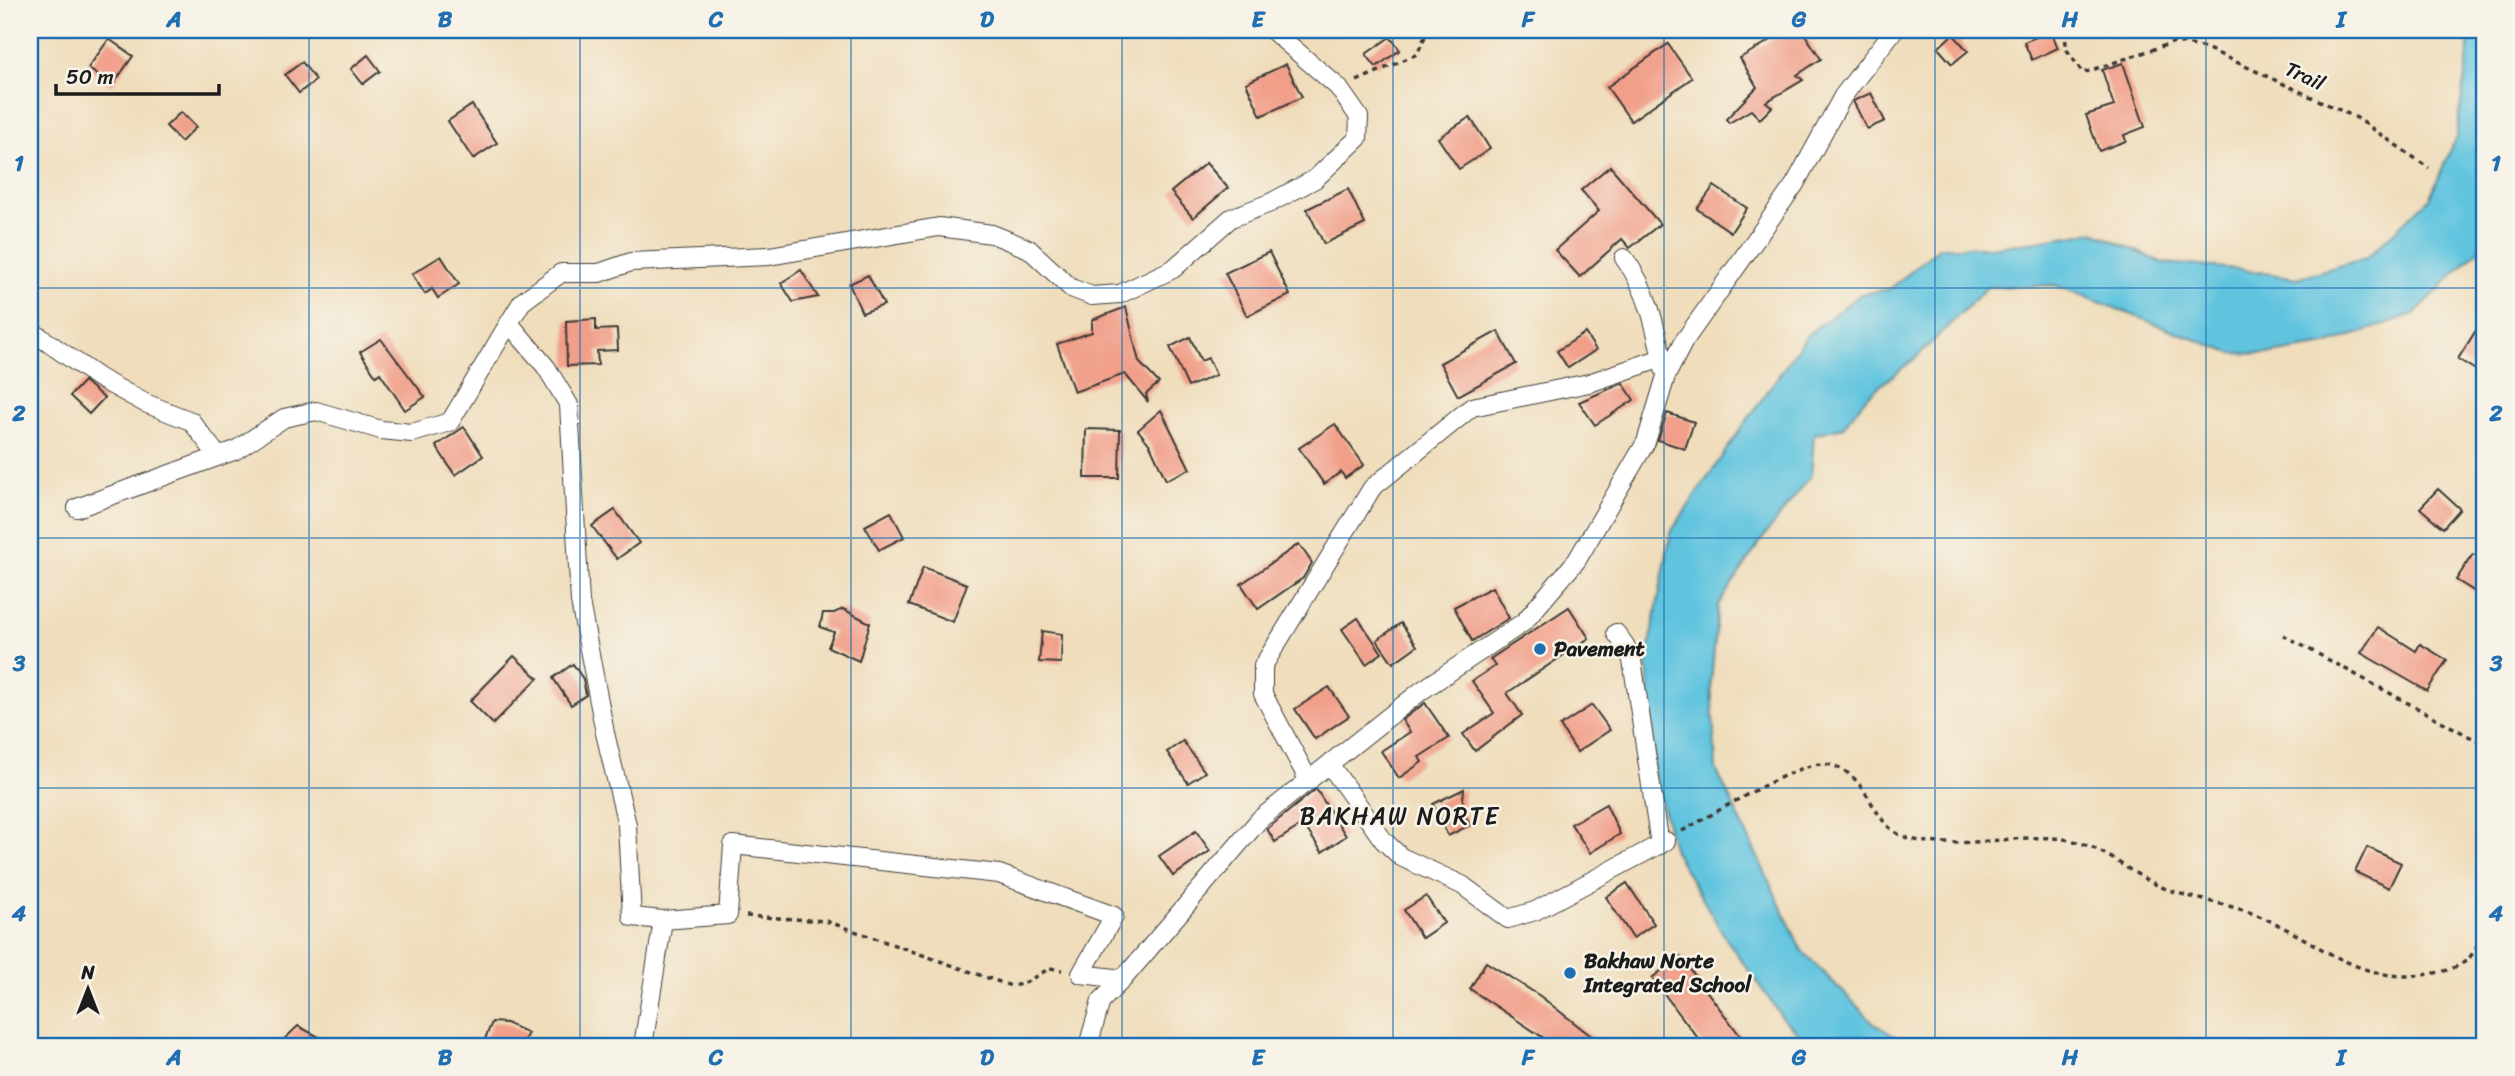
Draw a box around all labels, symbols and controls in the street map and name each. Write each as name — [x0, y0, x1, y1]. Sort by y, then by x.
text: A — [165, 0, 182, 40]
text: B — [438, 0, 453, 40]
text: C — [708, 0, 724, 40]
text: D — [980, 0, 995, 40]
text: E — [1252, 0, 1267, 40]
text: F — [1521, 0, 1536, 40]
text: G — [1791, 0, 1807, 40]
text: H — [2061, 0, 2079, 40]
text: I — [2335, 0, 2347, 40]
street label: Trail — [2279, 50, 2332, 102]
scale bar — [56, 52, 219, 96]
text: 50 m — [66, 58, 114, 96]
text: 1 — [14, 143, 24, 184]
text: 1 — [2491, 143, 2501, 184]
text: 2 — [11, 393, 26, 434]
text: 2 — [2488, 393, 2503, 434]
place label: Pavement — [1554, 630, 1646, 668]
marker: Pavement — [1532, 641, 1548, 657]
text: 3 — [12, 643, 26, 684]
text: 3 — [2489, 643, 2503, 684]
district label: BAKHAW NORTE — [1300, 795, 1500, 837]
text: 4 — [11, 893, 27, 934]
text: 4 — [2488, 893, 2504, 934]
place label: Bakhaw Norte Integrated School — [1583, 942, 1752, 1004]
north arrow — [52, 954, 122, 1024]
text: N — [80, 956, 95, 989]
marker: Bakhaw Norte Integrated School — [1562, 965, 1578, 981]
text: A — [165, 1037, 182, 1076]
text: B — [438, 1037, 453, 1076]
text: C — [708, 1037, 724, 1076]
text: D — [980, 1037, 995, 1076]
text: E — [1252, 1037, 1267, 1076]
text: F — [1521, 1037, 1536, 1076]
text: G — [1791, 1037, 1807, 1076]
text: H — [2061, 1037, 2079, 1076]
text: I — [2335, 1037, 2347, 1076]

